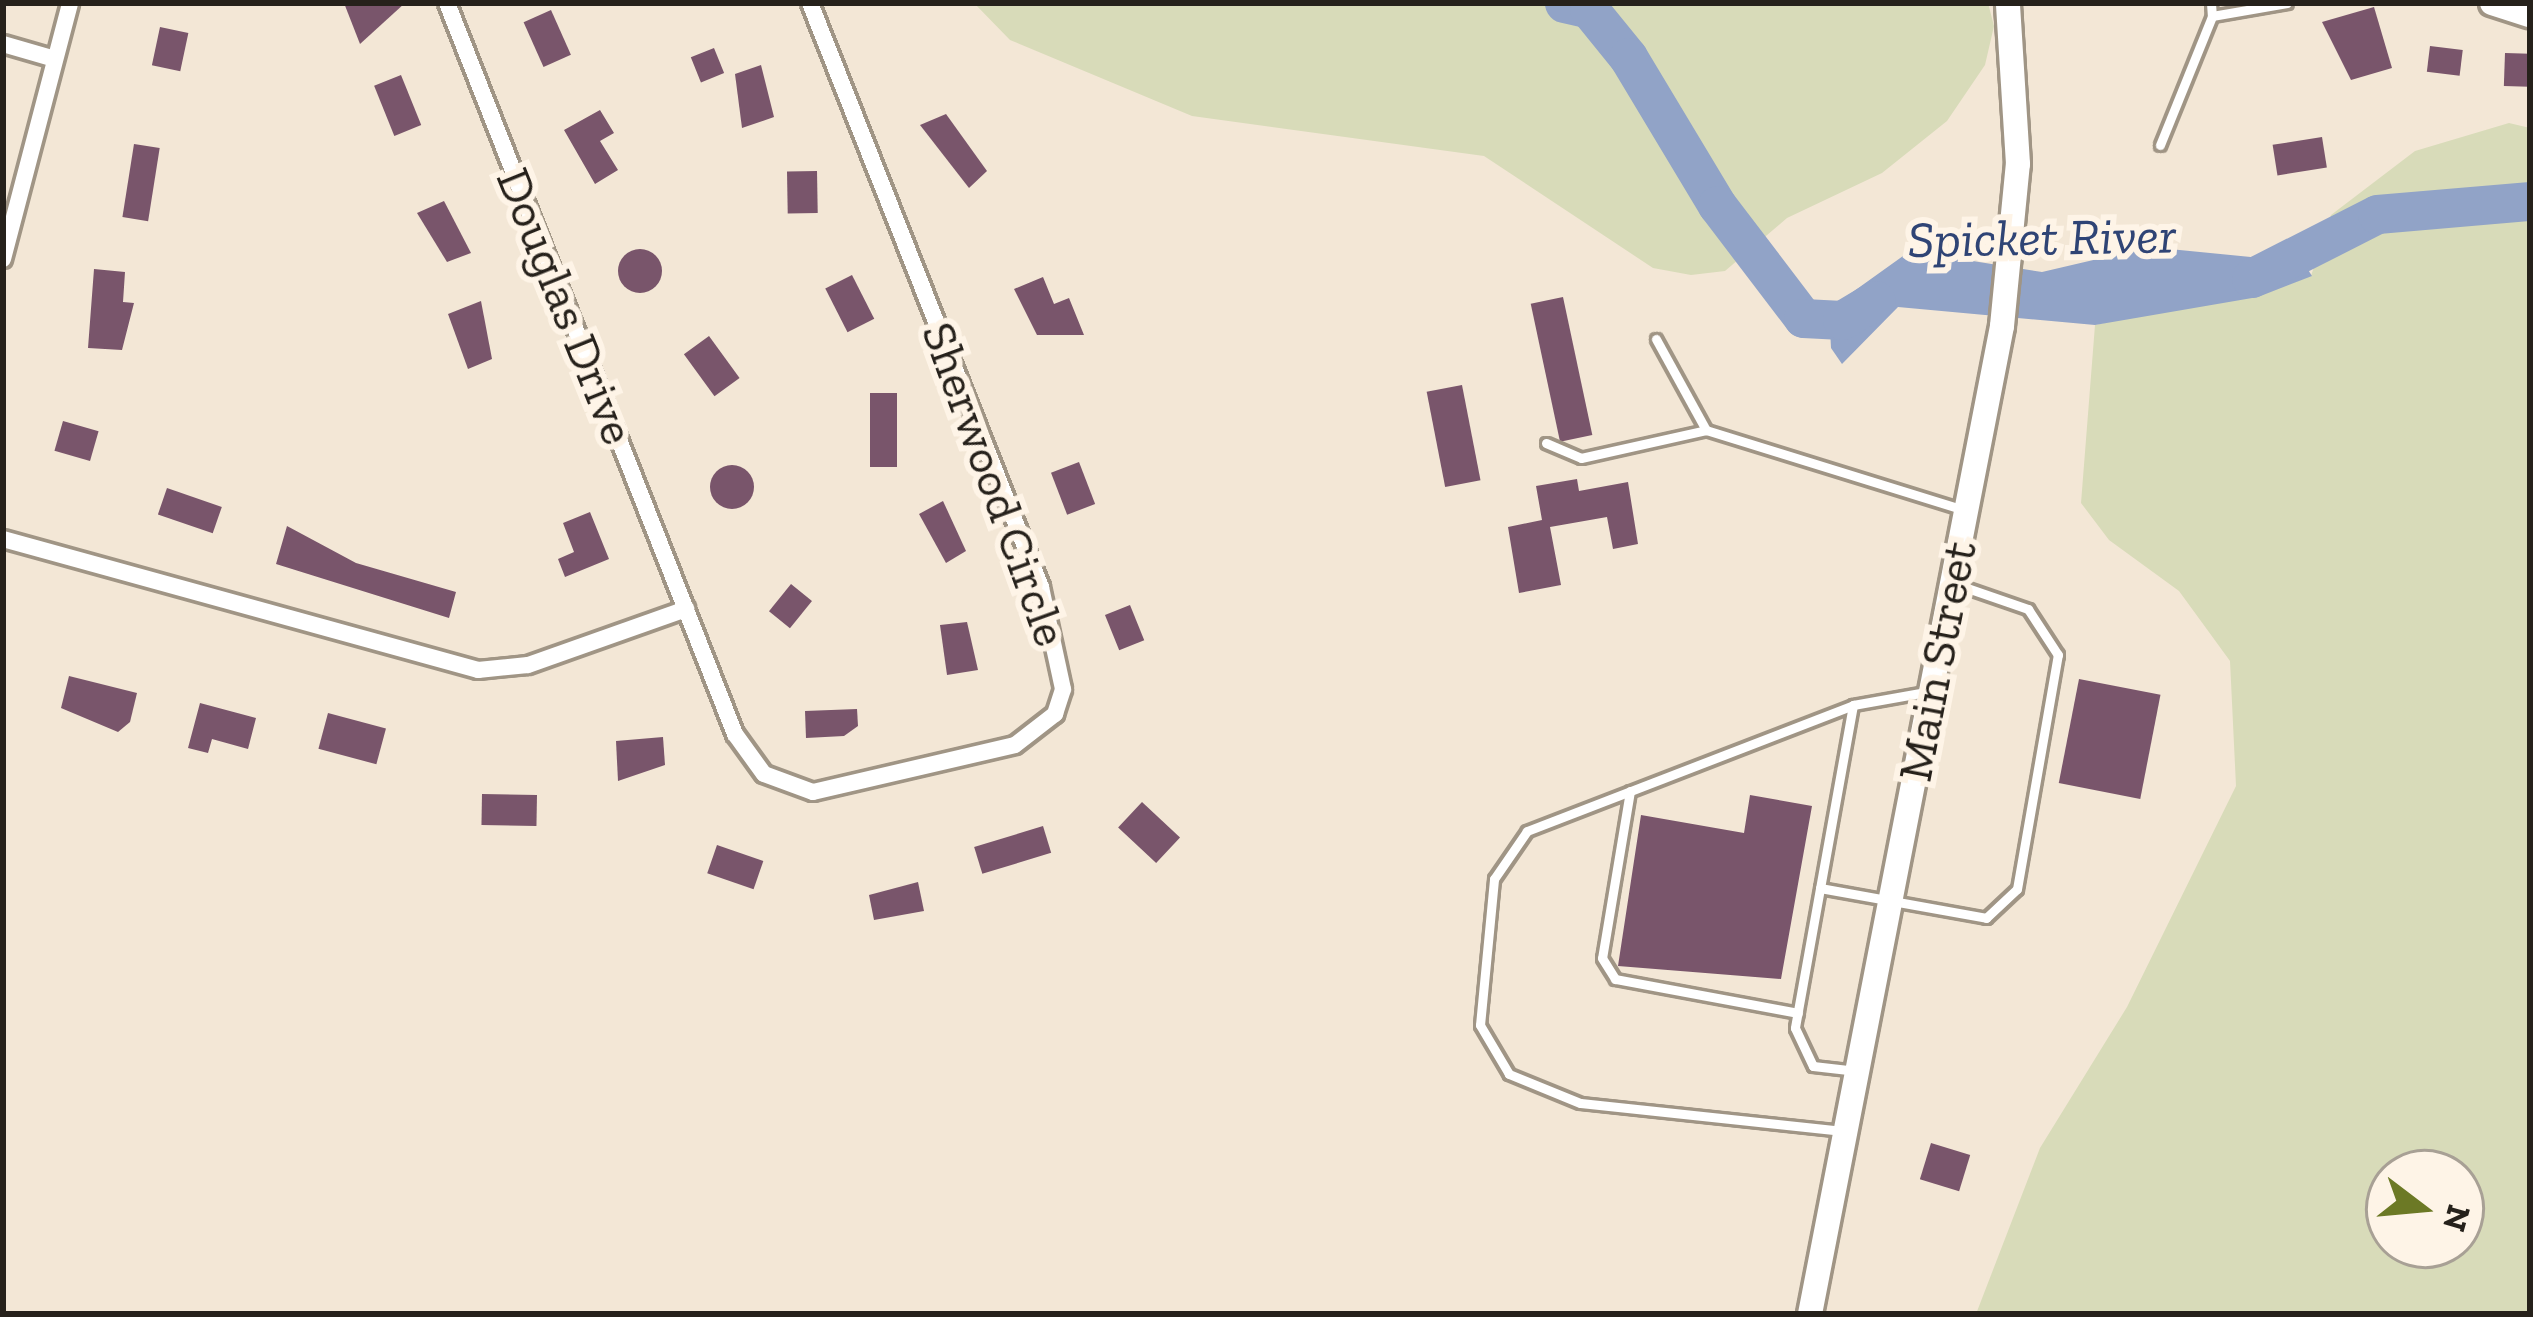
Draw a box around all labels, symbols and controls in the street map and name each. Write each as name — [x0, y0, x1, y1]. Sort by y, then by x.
street label: Douglas Drive — [484, 160, 648, 452]
water label: Spicket River — [1907, 205, 2177, 271]
street label: Sherwood Circle — [910, 314, 1080, 654]
street label: Main Street — [1886, 536, 1988, 786]
north arrow — [2365, 1149, 2485, 1269]
text: N — [2435, 1201, 2479, 1236]

